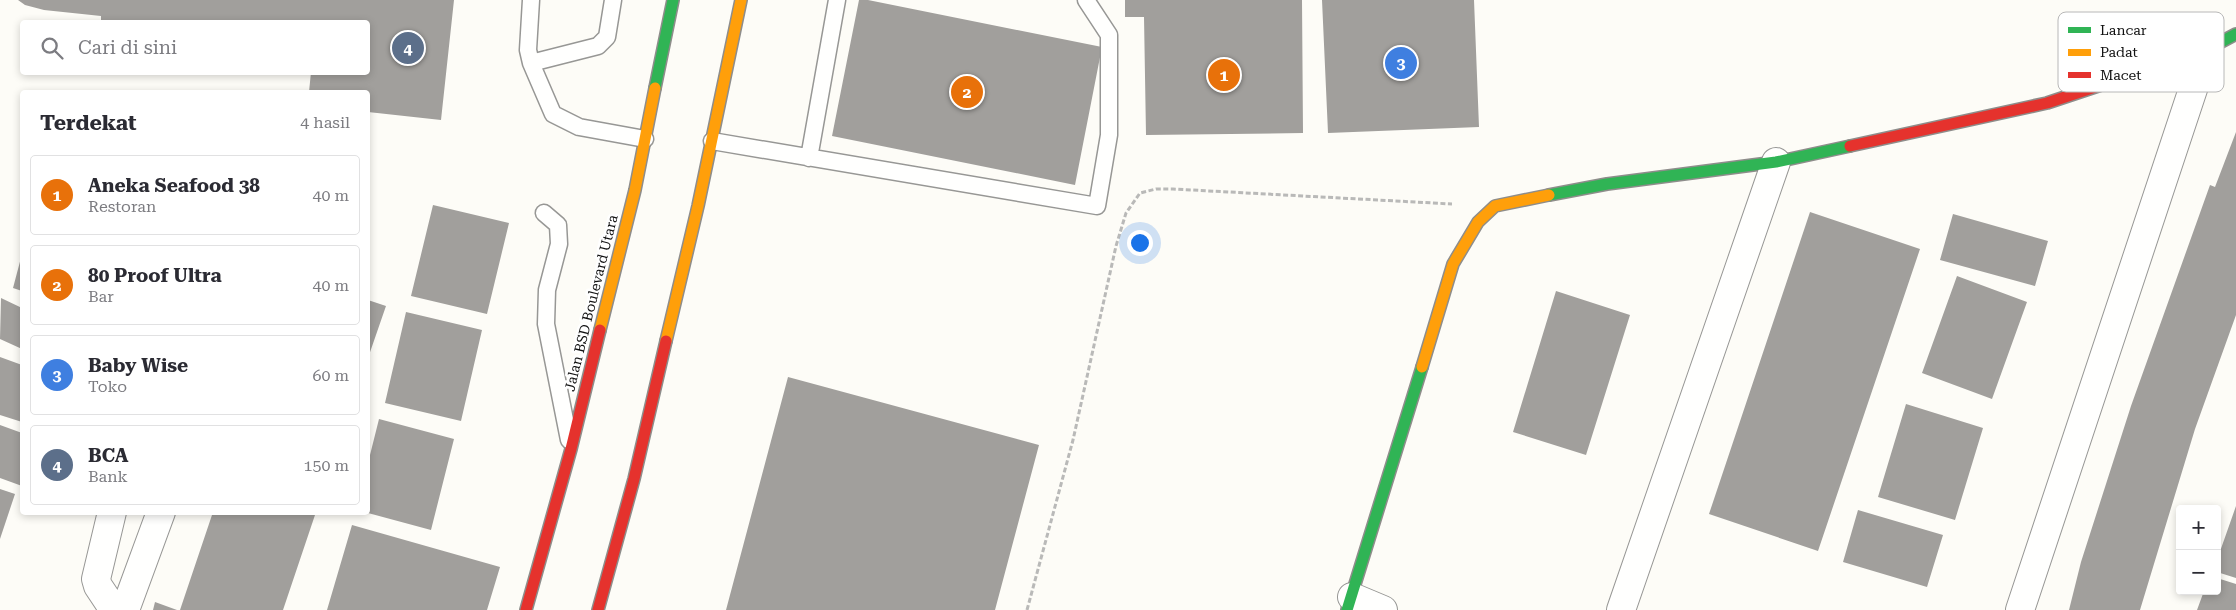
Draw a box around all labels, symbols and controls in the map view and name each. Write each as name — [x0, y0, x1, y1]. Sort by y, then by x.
legend — [2058, 12, 2224, 92]
search box — [20, 20, 370, 75]
text: Lancar — [2100, 22, 2147, 38]
pin: 4 — [392, 29, 424, 67]
icon: search — [38, 34, 66, 62]
text: Cari di sini — [78, 36, 177, 59]
pin: 3 — [1385, 44, 1417, 82]
text: Padat — [2100, 44, 2138, 60]
pin: 1 — [1208, 56, 1240, 94]
text: Macet — [2100, 67, 2141, 83]
pin: 2 — [951, 73, 983, 111]
text: Terdekat — [40, 111, 137, 135]
text: 4 hasil — [300, 113, 350, 132]
text: Aneka Seafood 38 — [88, 174, 260, 197]
text: 1 — [53, 186, 61, 205]
text: 40 m — [312, 186, 349, 205]
text: Restoran — [88, 197, 156, 216]
street label: Jalan BSD Boulevard Utara — [561, 213, 621, 393]
your location — [1127, 230, 1153, 256]
text: 80 Proof Ultra — [88, 264, 222, 287]
text: 2 — [53, 276, 61, 295]
text: 40 m — [312, 276, 349, 295]
text: Bar — [88, 287, 114, 306]
text: Baby Wise — [88, 354, 188, 377]
text: 3 — [53, 366, 61, 385]
text: 60 m — [312, 366, 349, 385]
text: Toko — [88, 377, 127, 396]
text: BCA — [88, 444, 129, 467]
text: 4 — [53, 456, 61, 475]
text: 150 m — [303, 456, 349, 475]
text: Bank — [88, 467, 128, 486]
map controls — [2176, 505, 2221, 595]
button: + — [2176, 505, 2221, 550]
button: − — [2176, 550, 2221, 595]

